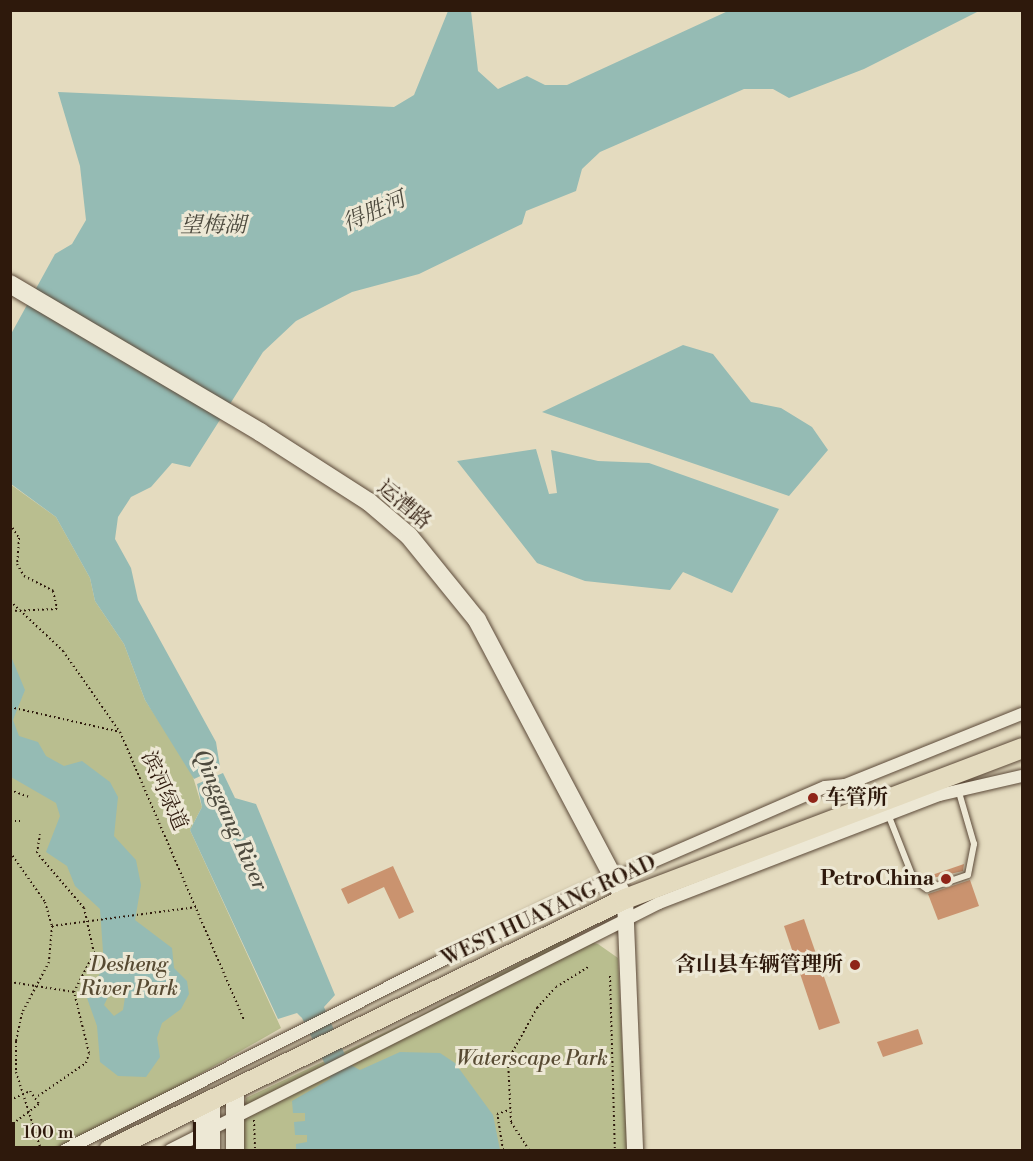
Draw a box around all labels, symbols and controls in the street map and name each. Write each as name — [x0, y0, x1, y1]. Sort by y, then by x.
water label: 得胜河 — [338, 187, 410, 237]
water label: 望梅湖 — [180, 213, 246, 239]
street label: 运漕路 — [372, 475, 436, 535]
water label: Qinggang River — [187, 745, 273, 895]
street label: 滨河绿道 — [135, 748, 193, 834]
place label: 车管所 — [825, 785, 888, 811]
marker: 车管所 — [806, 791, 820, 805]
street label: WEST HUAYANG ROAD — [438, 850, 660, 972]
place label: PetroChina — [820, 866, 934, 892]
marker: PetroChina — [939, 872, 953, 886]
park label: Desheng River Park — [80, 952, 178, 1002]
place label: 含山县车辆管理所 — [675, 952, 843, 978]
marker: 含山县车辆管理所 — [848, 958, 862, 972]
park label: Waterscape Park — [456, 1046, 608, 1072]
scale bar — [15, 1110, 200, 1148]
text: 100 m — [23, 1121, 74, 1144]

